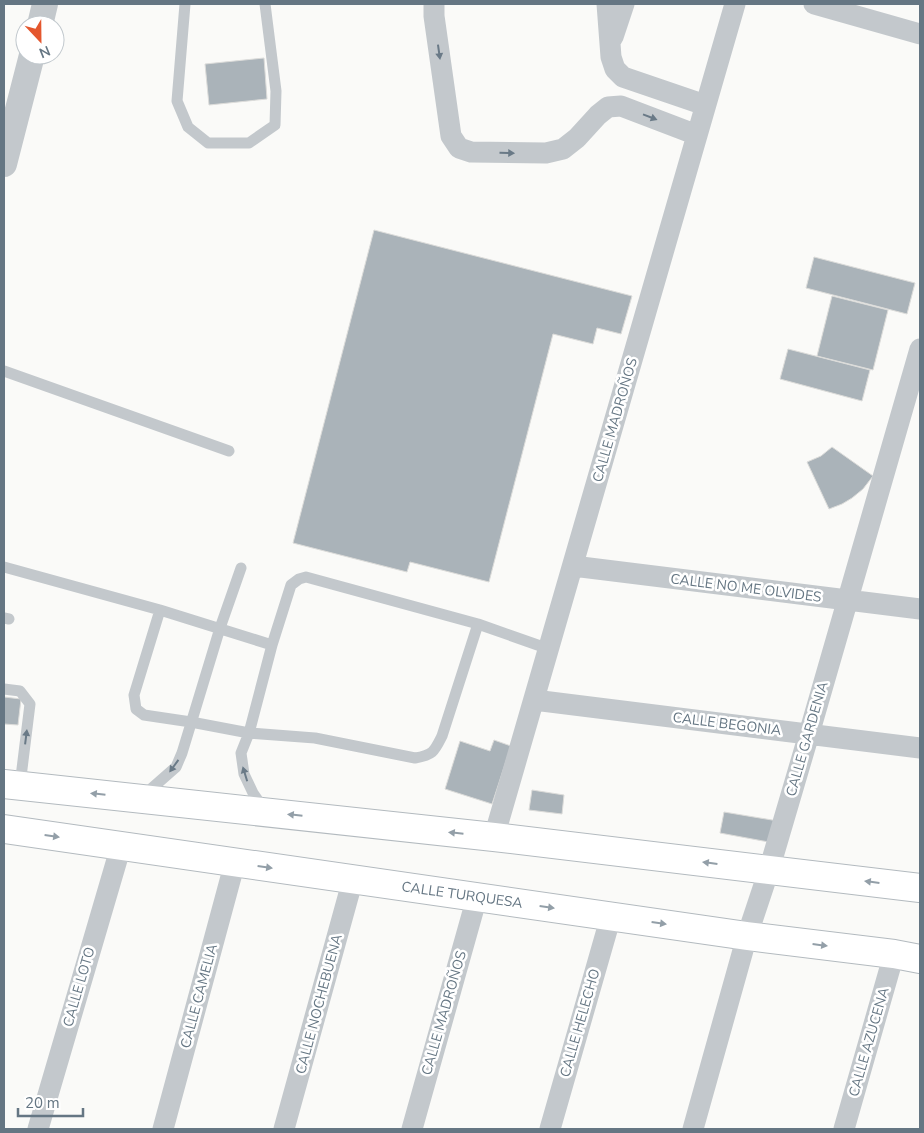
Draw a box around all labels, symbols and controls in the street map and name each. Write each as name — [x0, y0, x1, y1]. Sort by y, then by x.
north arrow — [15, 15, 65, 65]
text: N — [36, 41, 53, 62]
one-way arrow — [436, 44, 444, 60]
one-way arrow — [642, 113, 657, 121]
one-way arrow — [499, 149, 515, 157]
street label: CALLE MADROÑOS — [588, 355, 642, 484]
street label: CALLE NO ME OLVIDES — [669, 569, 823, 607]
street label: CALLE GARDENIA — [781, 679, 833, 799]
street label: CALLE BEGONIA — [672, 708, 782, 740]
one-way arrow — [22, 729, 30, 745]
one-way arrow — [169, 759, 179, 773]
one-way arrow — [241, 767, 249, 782]
one-way arrow — [90, 790, 106, 798]
one-way arrow — [286, 811, 302, 819]
one-way arrow — [448, 829, 464, 837]
one-way arrow — [44, 832, 60, 840]
one-way arrow — [702, 859, 718, 867]
one-way arrow — [257, 863, 273, 871]
street label: CALLE TURQUESA — [400, 877, 524, 913]
one-way arrow — [864, 878, 880, 886]
one-way arrow — [539, 903, 555, 911]
one-way arrow — [651, 920, 667, 928]
street label: CALLE NOCHEBUENA — [291, 932, 347, 1076]
one-way arrow — [812, 941, 828, 949]
street label: CALLE CAMELIA — [176, 942, 222, 1050]
street label: CALLE LOTO — [59, 945, 99, 1029]
street label: CALLE MADROÑOS — [417, 948, 471, 1077]
street label: CALLE HELECHO — [555, 967, 605, 1079]
street label: CALLE AZUCENA — [844, 985, 894, 1099]
scale bar — [18, 1086, 82, 1118]
text: 20 m — [25, 1093, 60, 1113]

